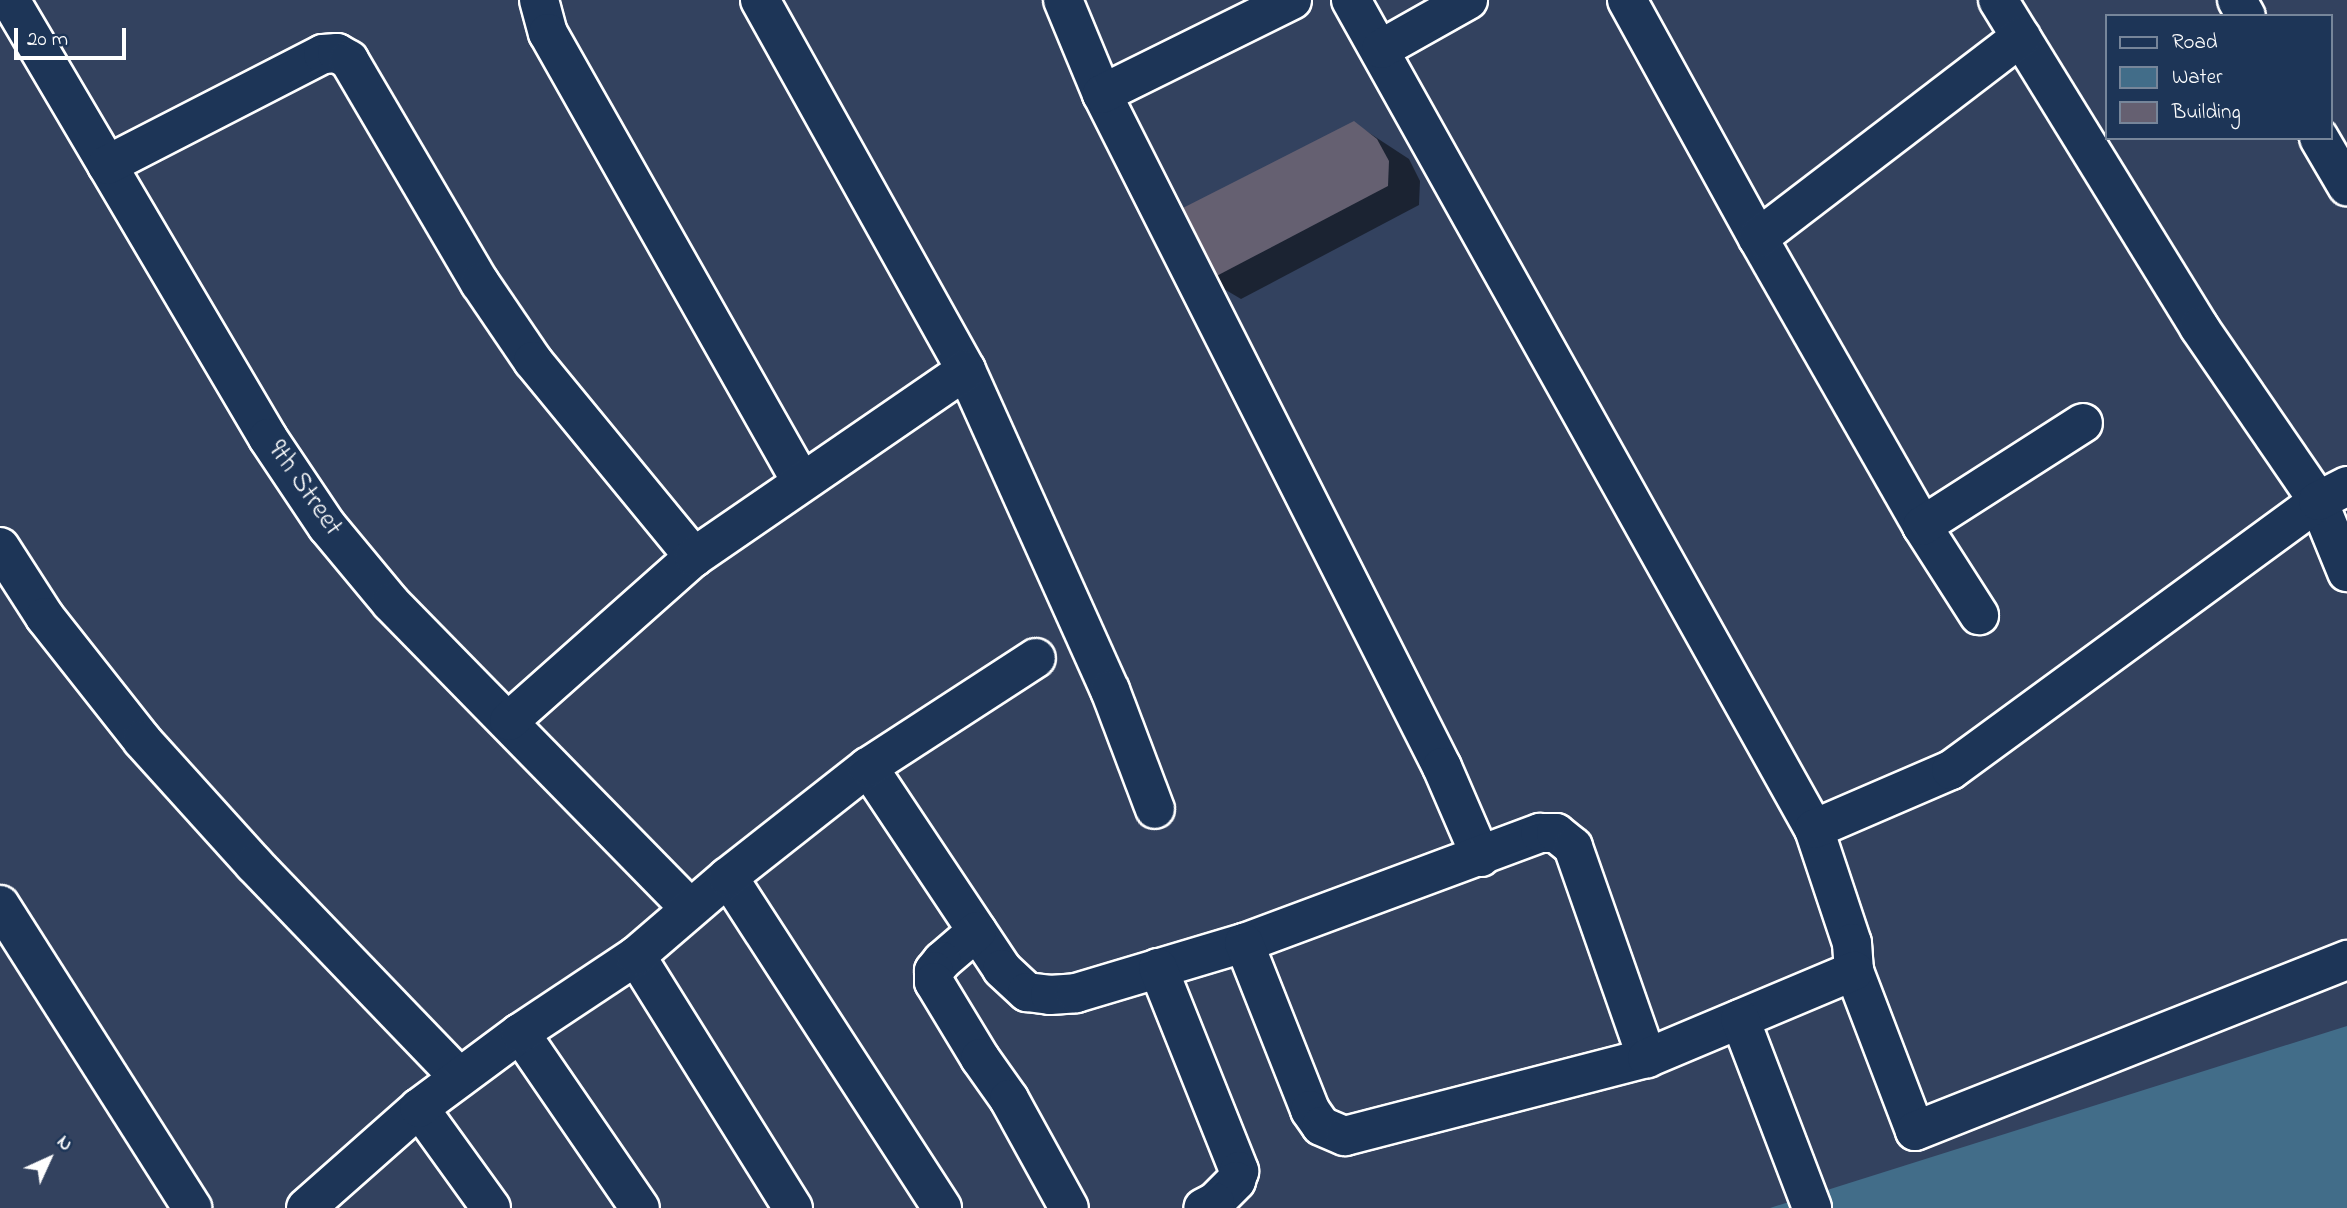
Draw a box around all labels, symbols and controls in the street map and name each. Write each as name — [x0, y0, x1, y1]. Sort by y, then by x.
scale bar — [18, 14, 130, 58]
legend — [2106, 14, 2333, 140]
text: 20 m — [27, 25, 68, 55]
text: Road — [2172, 28, 2218, 58]
text: Water — [2172, 63, 2223, 93]
text: Building — [2172, 98, 2241, 128]
street label: 9th Street — [259, 435, 349, 543]
north arrow — [14, 1124, 84, 1194]
text: N — [50, 1130, 78, 1158]

